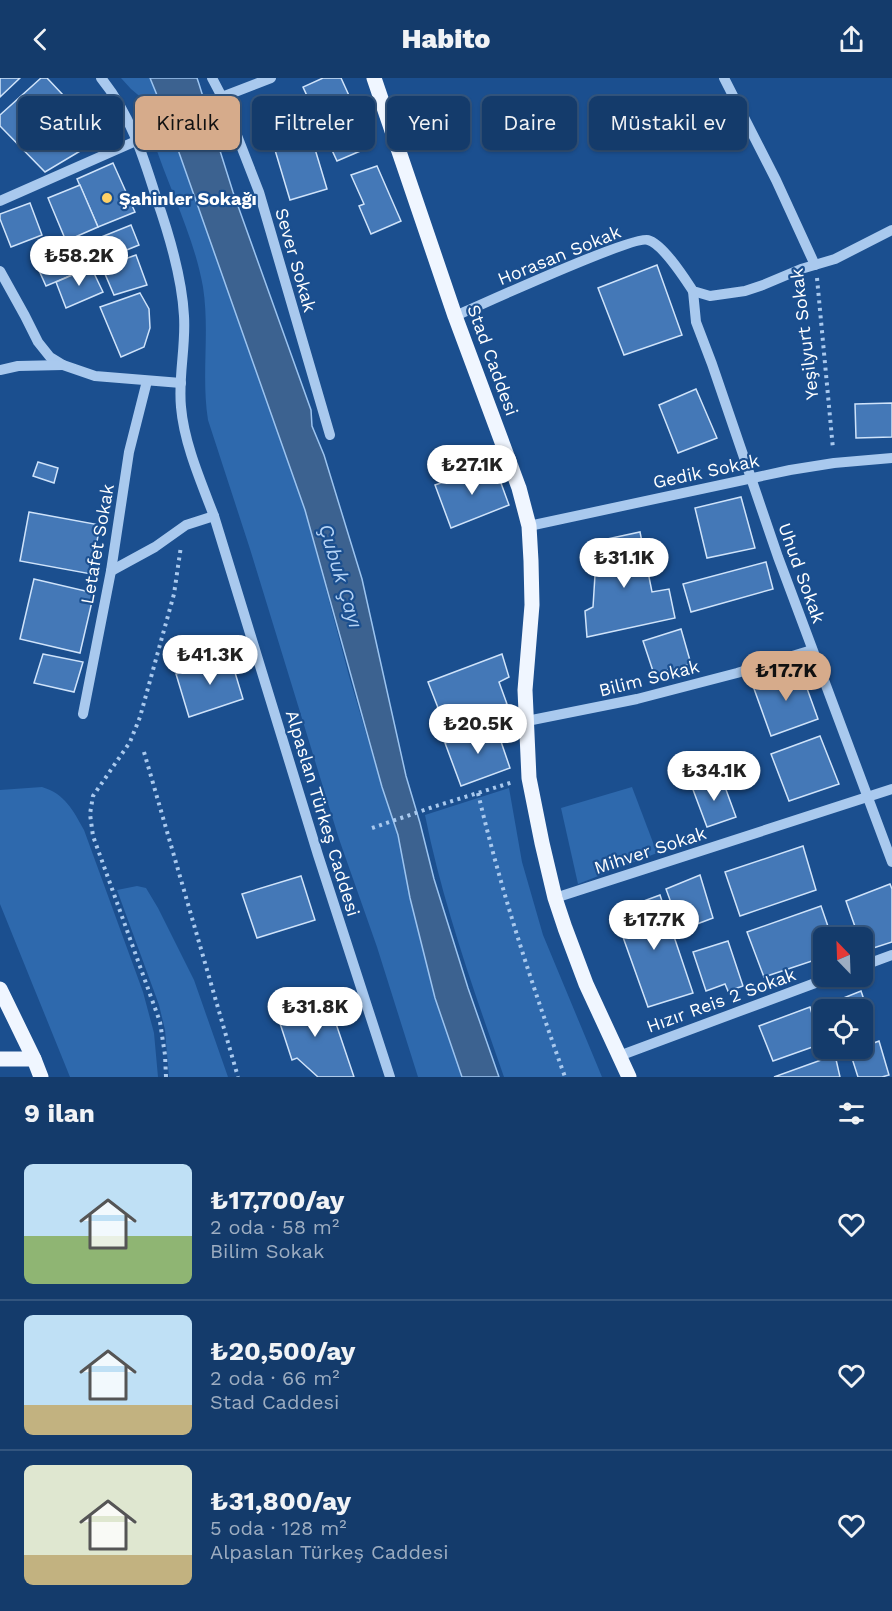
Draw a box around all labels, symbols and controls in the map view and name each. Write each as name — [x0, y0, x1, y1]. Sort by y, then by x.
icon: back — [24, 23, 57, 56]
text: Habito — [402, 23, 491, 55]
icon: share — [835, 23, 868, 56]
chip: Satılık — [18, 96, 123, 150]
chip: Kiralık — [135, 96, 240, 150]
chip: Filtreler — [252, 96, 375, 150]
chip: Yeni — [387, 96, 470, 150]
chip: Daire — [482, 96, 577, 150]
chip: Müstakil ev — [589, 96, 747, 150]
place label: Şahinler Sokağı — [119, 188, 257, 209]
marker: Şahinler Sokağı — [100, 191, 114, 205]
street label: Sever Sokak — [271, 206, 321, 314]
street label: Horasan Sokak — [494, 221, 624, 289]
pin: ₺58.2K — [30, 236, 128, 287]
text: ₺58.2K — [44, 243, 114, 267]
street label: Yeşilyurt Sokak — [786, 267, 822, 401]
street label: Stad Caddesi — [463, 302, 523, 418]
pin: ₺27.1K — [423, 445, 521, 496]
street label: Gedik Sokak — [651, 449, 761, 493]
text: ₺27.1K — [441, 452, 503, 476]
street label: Letafet Sokak — [76, 482, 118, 606]
street label: Uhud Sokak — [774, 520, 830, 626]
water label: Çubuk Çayı — [314, 521, 368, 631]
pin: ₺31.1K — [575, 538, 673, 589]
text: ₺31.1K — [594, 545, 654, 569]
pin: ₺41.3K — [161, 635, 259, 686]
text: ₺41.3K — [177, 642, 243, 666]
pin: ₺17.7K — [737, 651, 835, 702]
street label: Bilim Sokak — [597, 655, 701, 701]
text: ₺17.7K — [755, 658, 817, 682]
pin: ₺20.5K — [429, 704, 527, 755]
street label: Alpaslan Türkeş Caddesi — [282, 707, 364, 919]
text: ₺20.5K — [443, 711, 513, 735]
pin: ₺34.1K — [665, 751, 763, 802]
text: ₺34.1K — [681, 758, 747, 782]
street label: Mihver Sokak — [591, 822, 709, 878]
pin: ₺17.7K — [605, 900, 703, 951]
text: ₺17.7K — [623, 907, 685, 931]
north arrow — [813, 927, 873, 987]
map controls — [813, 927, 873, 1059]
street label: Hızır Reis 2 Sokak — [643, 963, 799, 1037]
pin: ₺31.8K — [266, 987, 364, 1038]
text: ₺31.8K — [282, 994, 348, 1018]
button: locate — [813, 999, 873, 1059]
icon: filters — [835, 1097, 868, 1130]
text: 9 ilan — [24, 1098, 95, 1128]
text: ₺17,700/ay — [210, 1185, 344, 1215]
icon: home — [72, 1188, 144, 1260]
icon: heart — [835, 1208, 868, 1241]
text: 2 oda · 58 m² — [210, 1215, 339, 1239]
text: Bilim Sokak — [210, 1239, 324, 1263]
text: ₺20,500/ay — [210, 1336, 355, 1366]
icon: home — [72, 1339, 144, 1411]
icon: heart — [835, 1359, 868, 1392]
text: 2 oda · 66 m² — [210, 1366, 340, 1390]
text: Stad Caddesi — [210, 1390, 339, 1414]
text: ₺31,800/ay — [210, 1486, 351, 1516]
icon: home — [72, 1489, 144, 1561]
icon: heart — [835, 1509, 868, 1542]
text: 5 oda · 128 m² — [210, 1516, 347, 1540]
text: Alpaslan Türkeş Caddesi — [210, 1540, 449, 1564]

